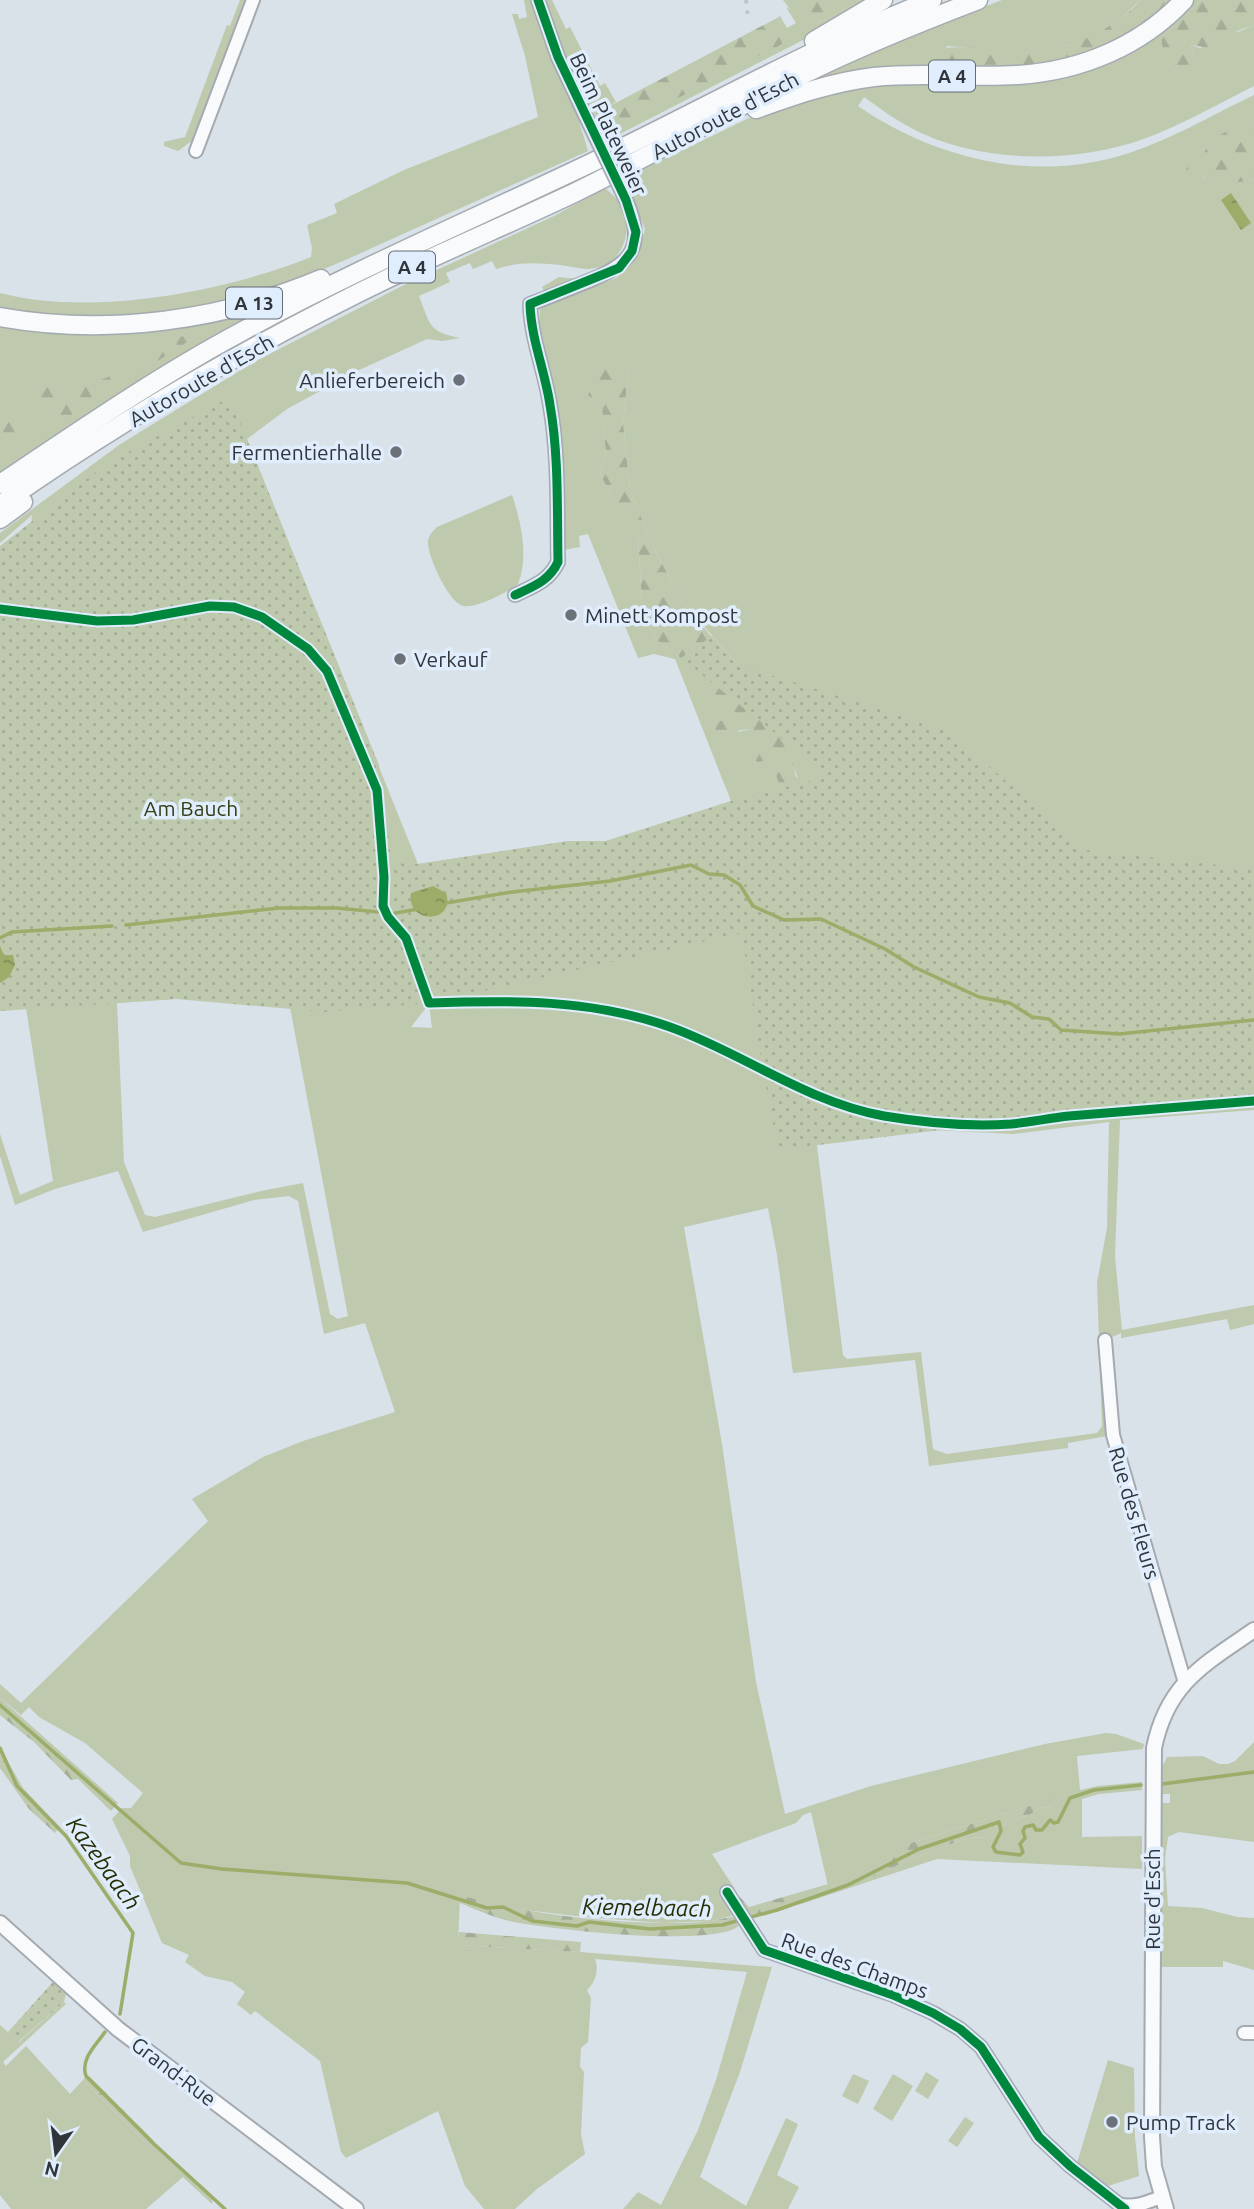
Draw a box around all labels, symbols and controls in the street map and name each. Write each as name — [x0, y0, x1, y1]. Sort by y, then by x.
street label: Beim Plateweier — [566, 49, 652, 199]
road number: A 4 — [929, 60, 975, 92]
street label: Autoroute d'Esch — [647, 66, 803, 164]
road number: A 4 — [389, 252, 435, 282]
road number: A 13 — [226, 288, 282, 318]
street label: Autoroute d'Esch — [124, 329, 278, 431]
place label: Anlieferbereich — [299, 368, 445, 392]
marker: Anlieferbereich — [451, 372, 467, 388]
place label: Fermentierhalle — [231, 440, 382, 464]
marker: Fermentierhalle — [388, 444, 404, 460]
place label: Minett Kompost — [585, 603, 738, 627]
marker: Minett Kompost — [563, 607, 579, 623]
place label: Verkauf — [414, 647, 488, 671]
marker: Verkauf — [392, 651, 408, 667]
park label: Am Bauch — [144, 796, 238, 820]
street label: Rue des Fleurs — [1105, 1444, 1165, 1582]
water label: Kazebaach — [62, 1812, 146, 1914]
street label: Rue d'Esch — [1140, 1848, 1164, 1950]
water label: Kiemelbaach — [582, 1893, 712, 1921]
street label: Rue des Champs — [778, 1927, 932, 2003]
street label: Grand-Rue — [127, 2031, 221, 2111]
place label: Pump Track — [1126, 2110, 1236, 2134]
marker: Pump Track — [1104, 2114, 1120, 2130]
north arrow — [21, 2118, 91, 2188]
text: N — [42, 2157, 61, 2182]

